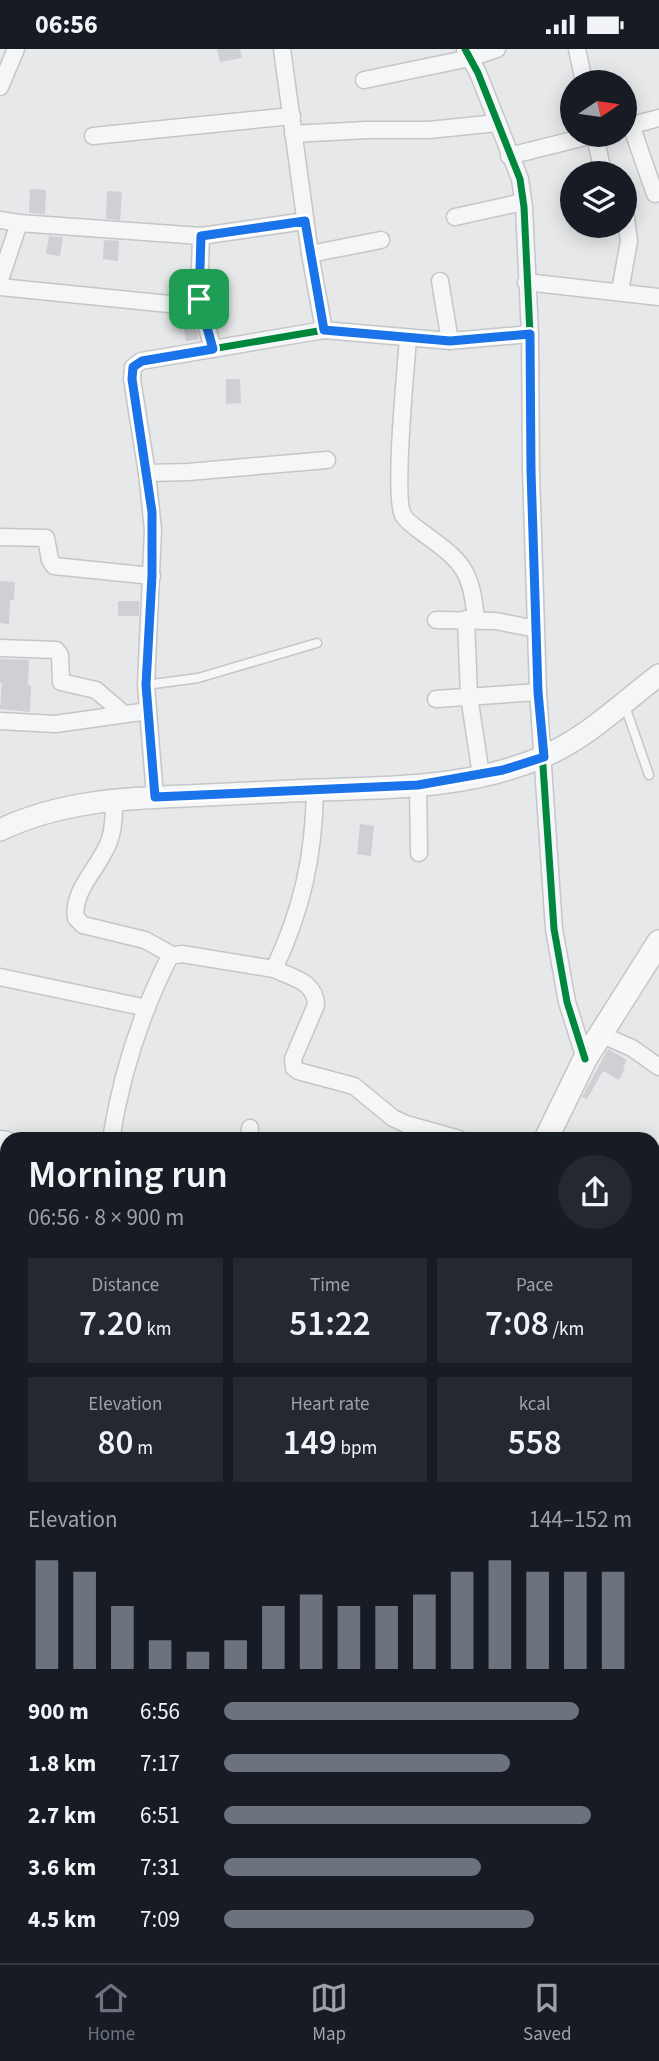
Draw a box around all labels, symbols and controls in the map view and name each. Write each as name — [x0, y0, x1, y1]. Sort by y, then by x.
text: 06:56 — [35, 6, 98, 43]
north arrow — [560, 70, 637, 147]
map controls — [560, 70, 637, 238]
button: layers — [560, 161, 637, 238]
pin — [169, 269, 229, 329]
icon: arrive — [180, 280, 218, 318]
text: Morning run — [28, 1148, 228, 1202]
button: share — [558, 1155, 632, 1229]
text: 06:56 · 8 × 900 m — [28, 1201, 184, 1234]
text: Distance — [92, 1272, 159, 1299]
text: Time — [310, 1272, 350, 1299]
text: Pace — [516, 1272, 553, 1299]
text: 7.20 — [79, 1299, 143, 1349]
text: 51:22 — [289, 1299, 371, 1349]
text: 7:08 — [485, 1299, 549, 1349]
text: km — [143, 1316, 172, 1343]
text: /km — [549, 1316, 584, 1343]
text: Elevation — [88, 1391, 162, 1418]
text: Heart rate — [290, 1391, 369, 1418]
text: kcal — [519, 1391, 551, 1418]
text: 80 — [98, 1418, 134, 1468]
text: 149 — [283, 1418, 337, 1468]
text: 558 — [508, 1418, 562, 1468]
text: m — [134, 1435, 153, 1462]
text: bpm — [337, 1435, 377, 1462]
text: Elevation — [28, 1503, 118, 1536]
text: 144–152 m — [529, 1503, 632, 1536]
text: 900 m — [28, 1695, 89, 1728]
text: 6:56 — [140, 1695, 180, 1728]
text: 1.8 km — [28, 1747, 96, 1780]
text: 7:17 — [140, 1747, 180, 1780]
text: 2.7 km — [28, 1799, 96, 1832]
text: 6:51 — [140, 1799, 180, 1832]
text: 3.6 km — [28, 1851, 96, 1884]
text: 7:31 — [140, 1851, 180, 1884]
text: 4.5 km — [28, 1903, 96, 1936]
text: 7:09 — [140, 1903, 180, 1936]
tab: Home — [87, 1979, 135, 2048]
tab: Map — [310, 1979, 348, 2048]
tab: Saved — [523, 1979, 572, 2048]

